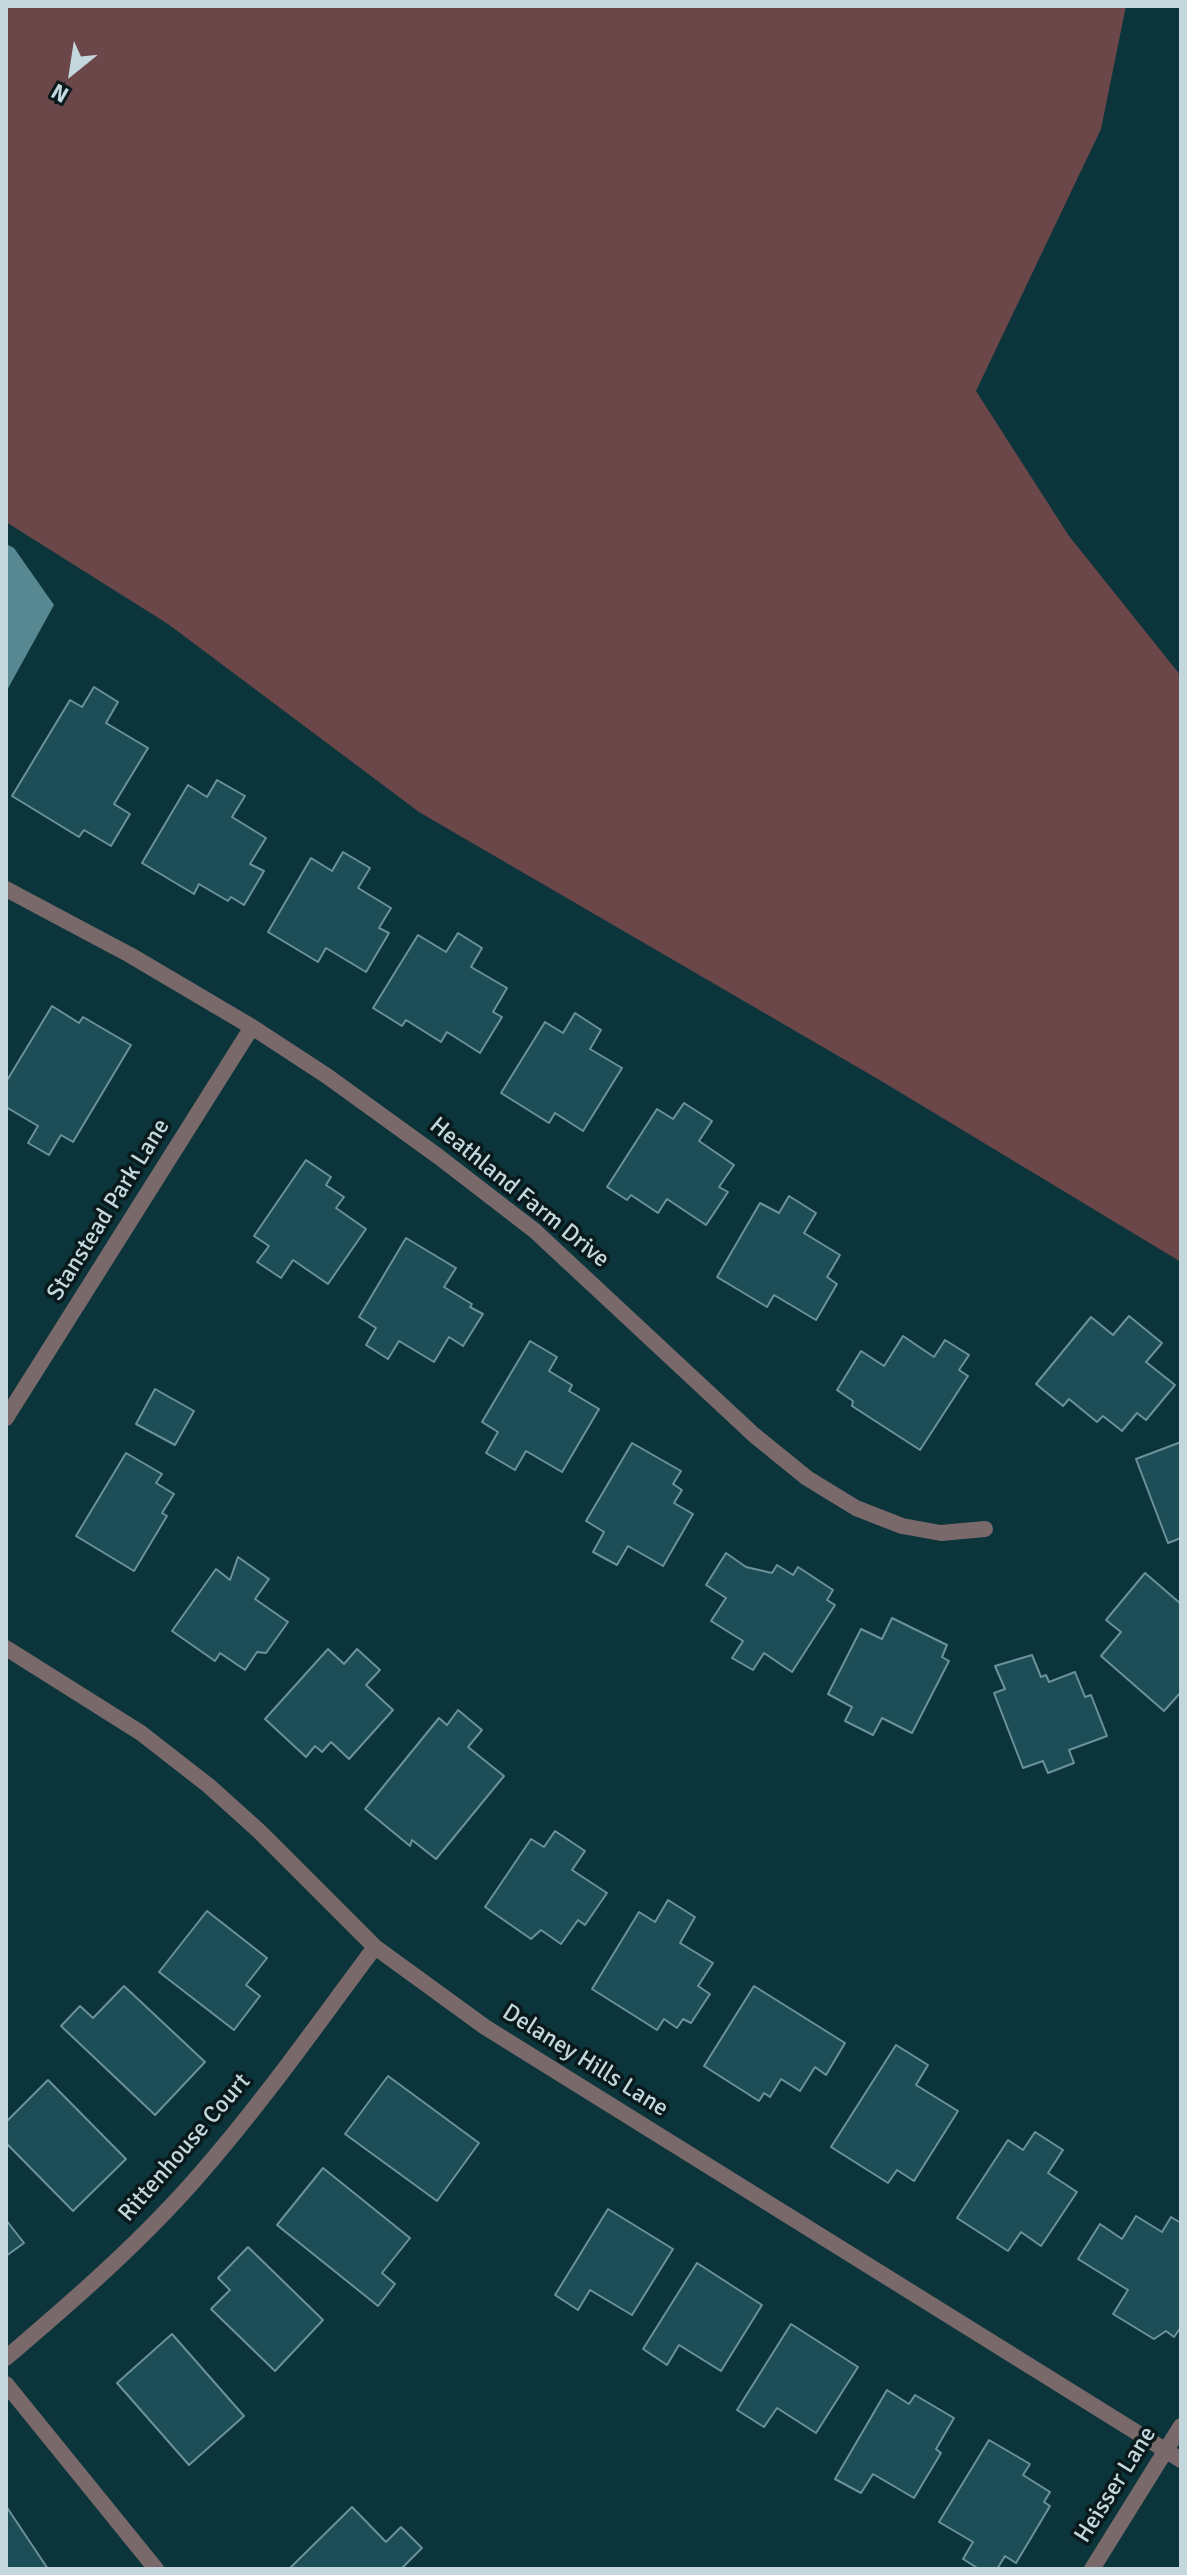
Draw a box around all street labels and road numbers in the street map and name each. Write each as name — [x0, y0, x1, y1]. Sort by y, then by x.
street label: Heathland Farm Drive — [423, 1112, 615, 1274]
street label: Stanstead Park Lane — [41, 1114, 177, 1306]
street label: Delaney Hills Lane — [497, 1998, 673, 2124]
street label: Rittenhouse Court — [113, 2068, 257, 2228]
street label: Heisser Lane — [1069, 2422, 1163, 2548]

